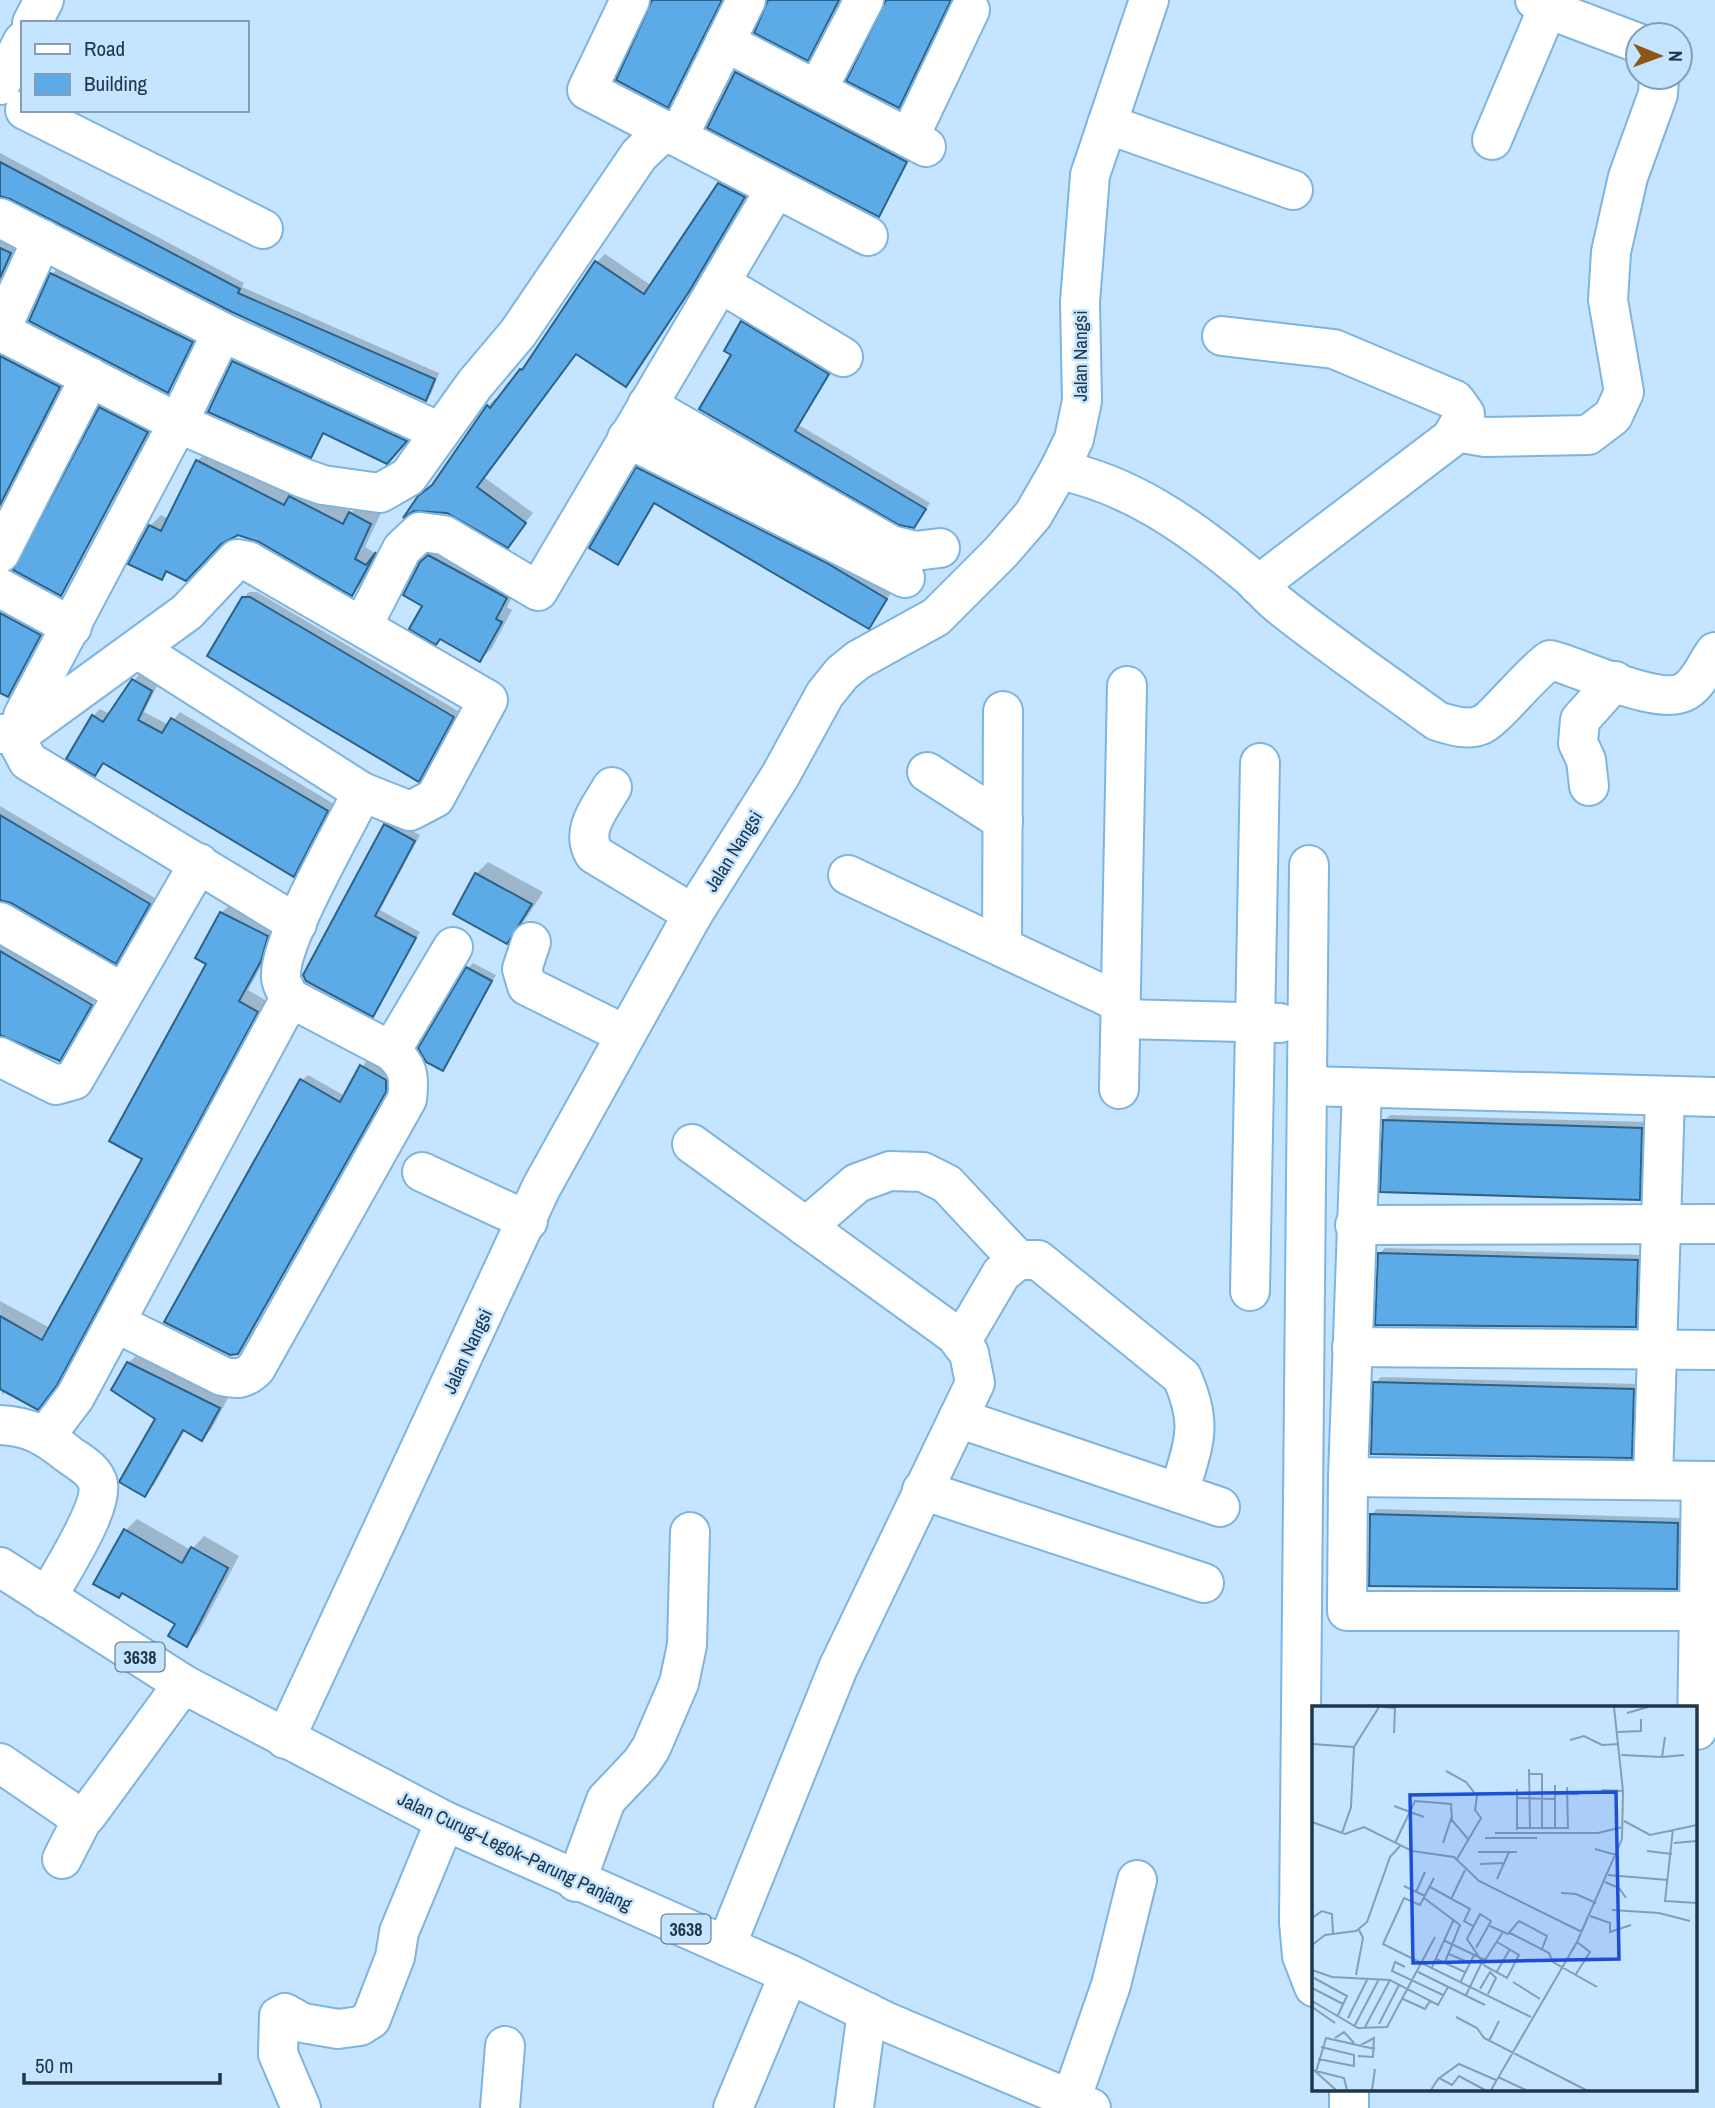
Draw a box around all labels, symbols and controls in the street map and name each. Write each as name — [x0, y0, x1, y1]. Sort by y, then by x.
legend — [21, 21, 248, 112]
north arrow — [1624, 21, 1694, 91]
text: Road — [84, 34, 125, 63]
text: N — [1663, 50, 1689, 62]
text: Building — [84, 69, 148, 98]
street label: Jalan Nangsi — [1067, 311, 1093, 401]
street label: Jalan Nangsi — [698, 806, 768, 896]
street label: Jalan Nangsi — [436, 1304, 498, 1398]
road number: 3638 — [116, 1642, 164, 1672]
inset map — [1312, 1706, 1698, 2090]
street label: Jalan Curug–Legok–Parung Panjang — [394, 1785, 637, 1917]
road number: 3638 — [662, 1914, 710, 1943]
scale bar — [24, 2042, 220, 2086]
text: 50 m — [35, 2051, 73, 2080]

